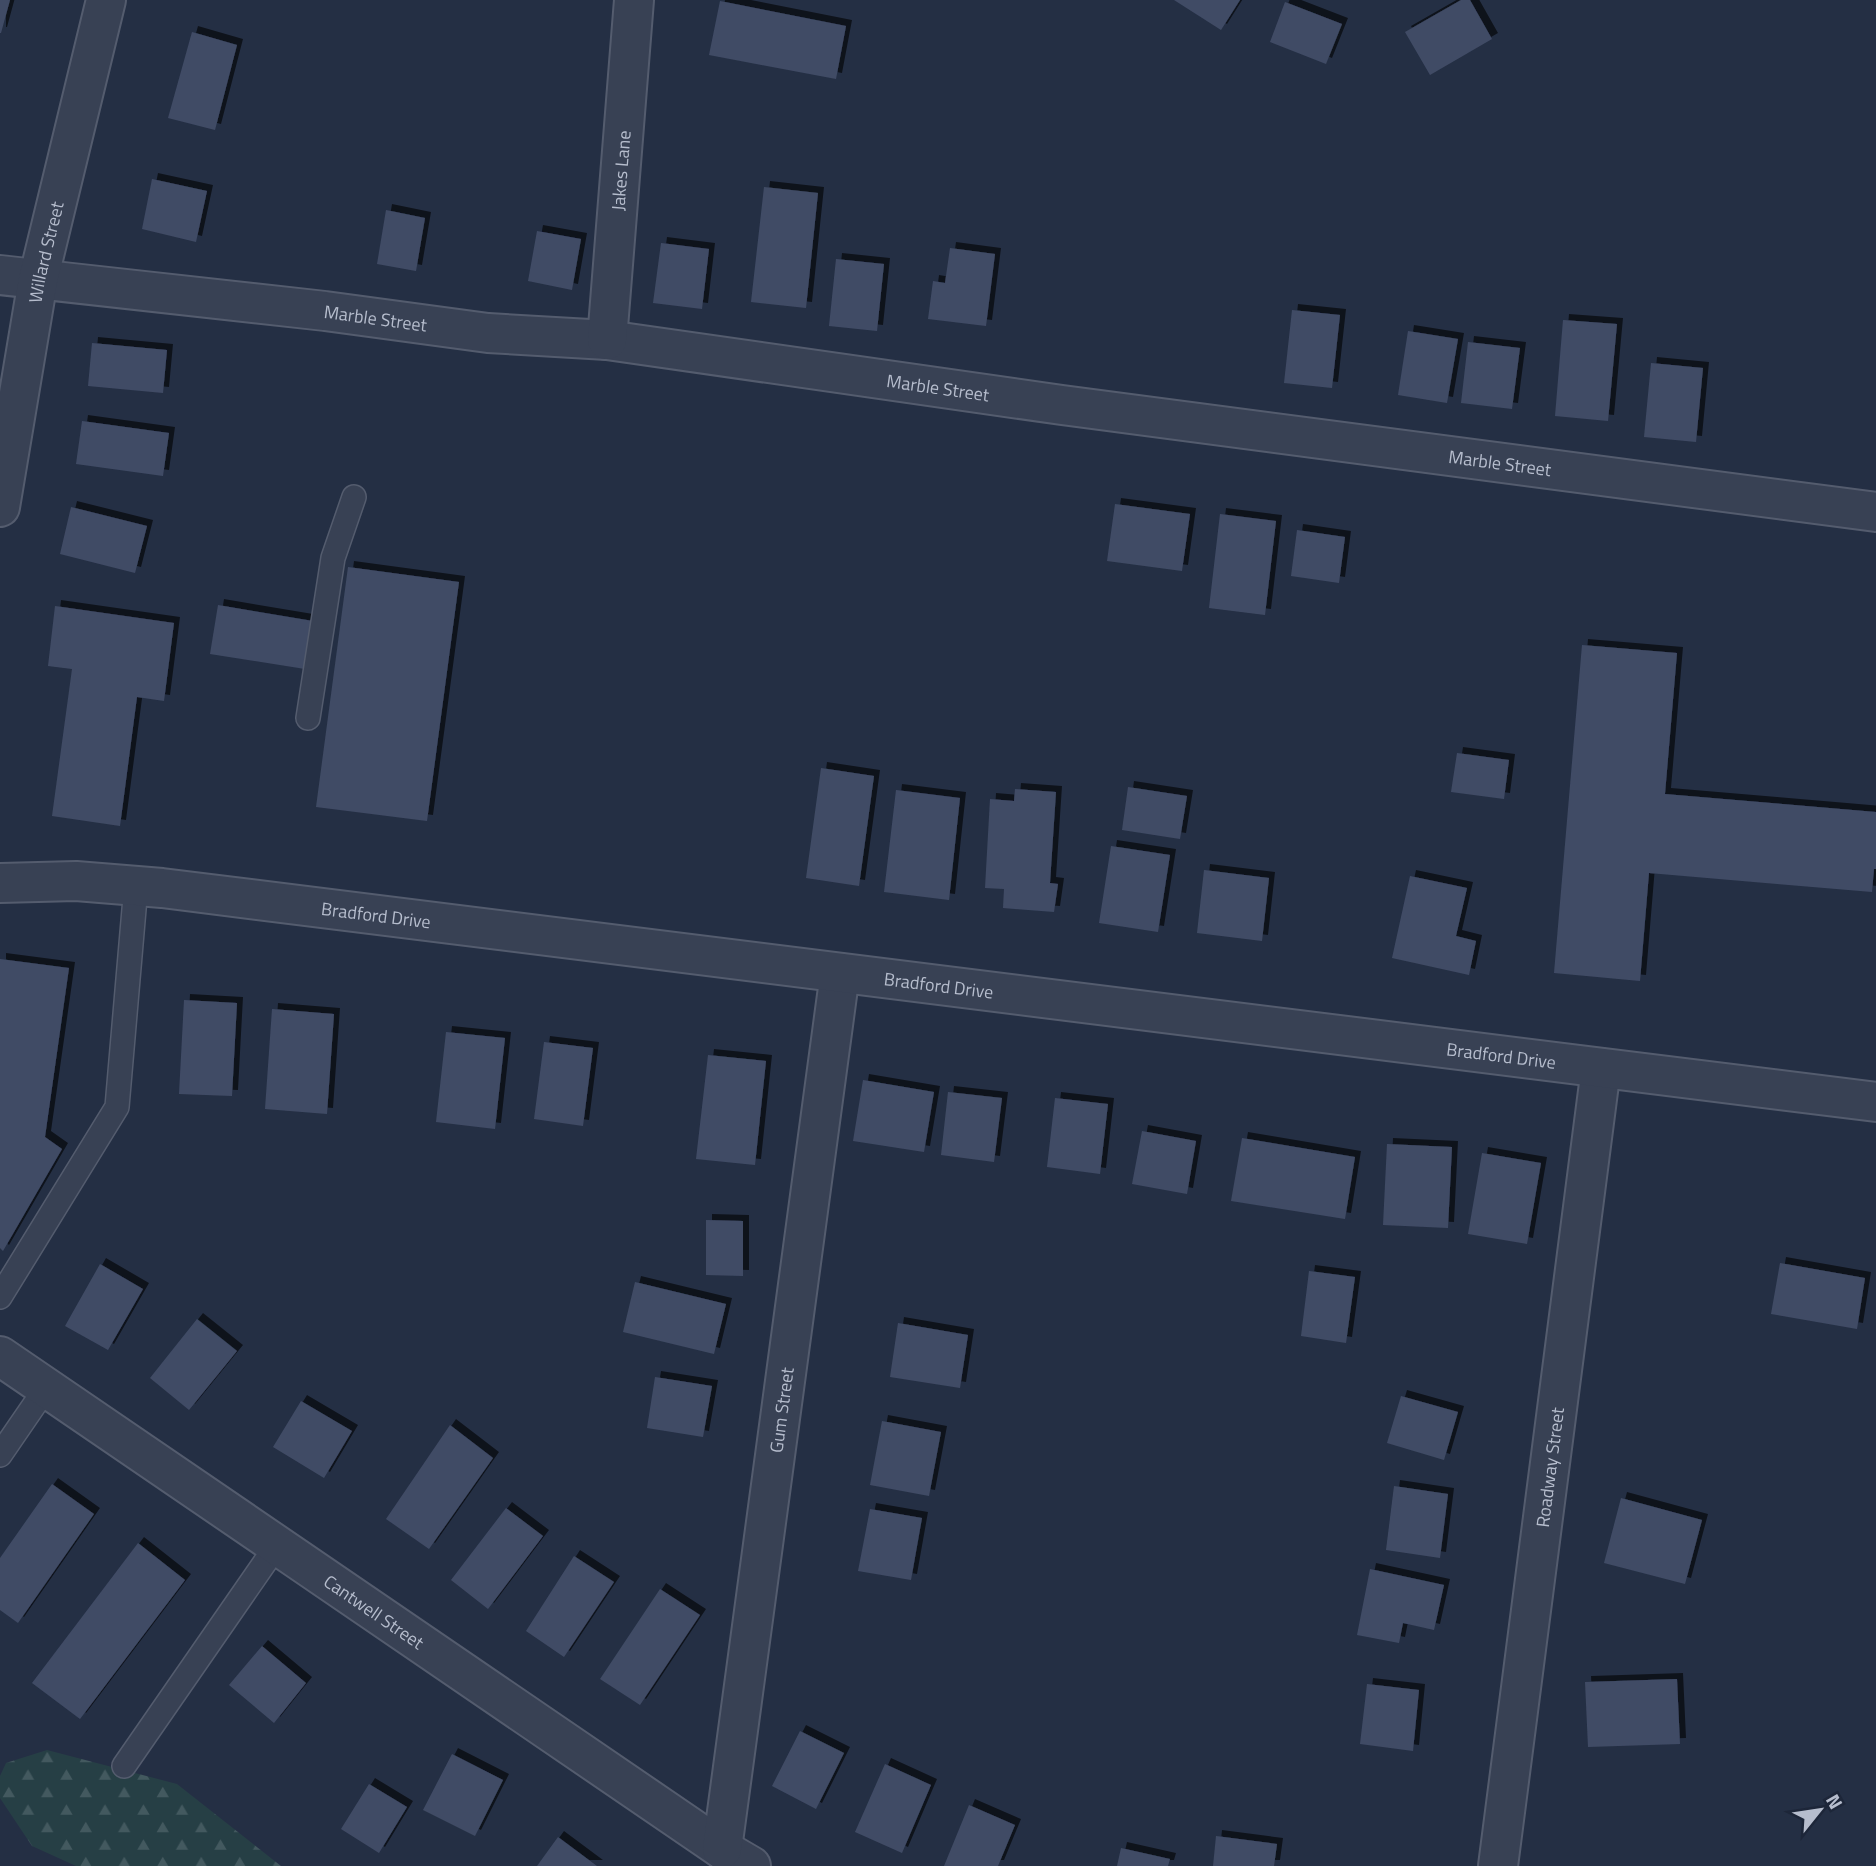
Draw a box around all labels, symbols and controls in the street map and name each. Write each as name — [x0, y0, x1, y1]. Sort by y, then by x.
street label: Jakes Lane — [604, 129, 637, 212]
street label: Willard Street — [21, 198, 70, 305]
street label: Marble Street — [322, 298, 429, 338]
street label: Marble Street — [885, 367, 992, 408]
street label: Marble Street — [1447, 442, 1554, 483]
street label: Bradford Drive — [320, 895, 432, 935]
street label: Bradford Drive — [882, 965, 995, 1005]
street label: Bradford Drive — [1445, 1035, 1558, 1075]
street label: Gum Street — [762, 1365, 800, 1454]
street label: Roadway Street — [1528, 1405, 1571, 1529]
street label: Cantwell Street — [318, 1568, 430, 1656]
north arrow — [1785, 1775, 1855, 1845]
text: N — [1819, 1788, 1851, 1814]

